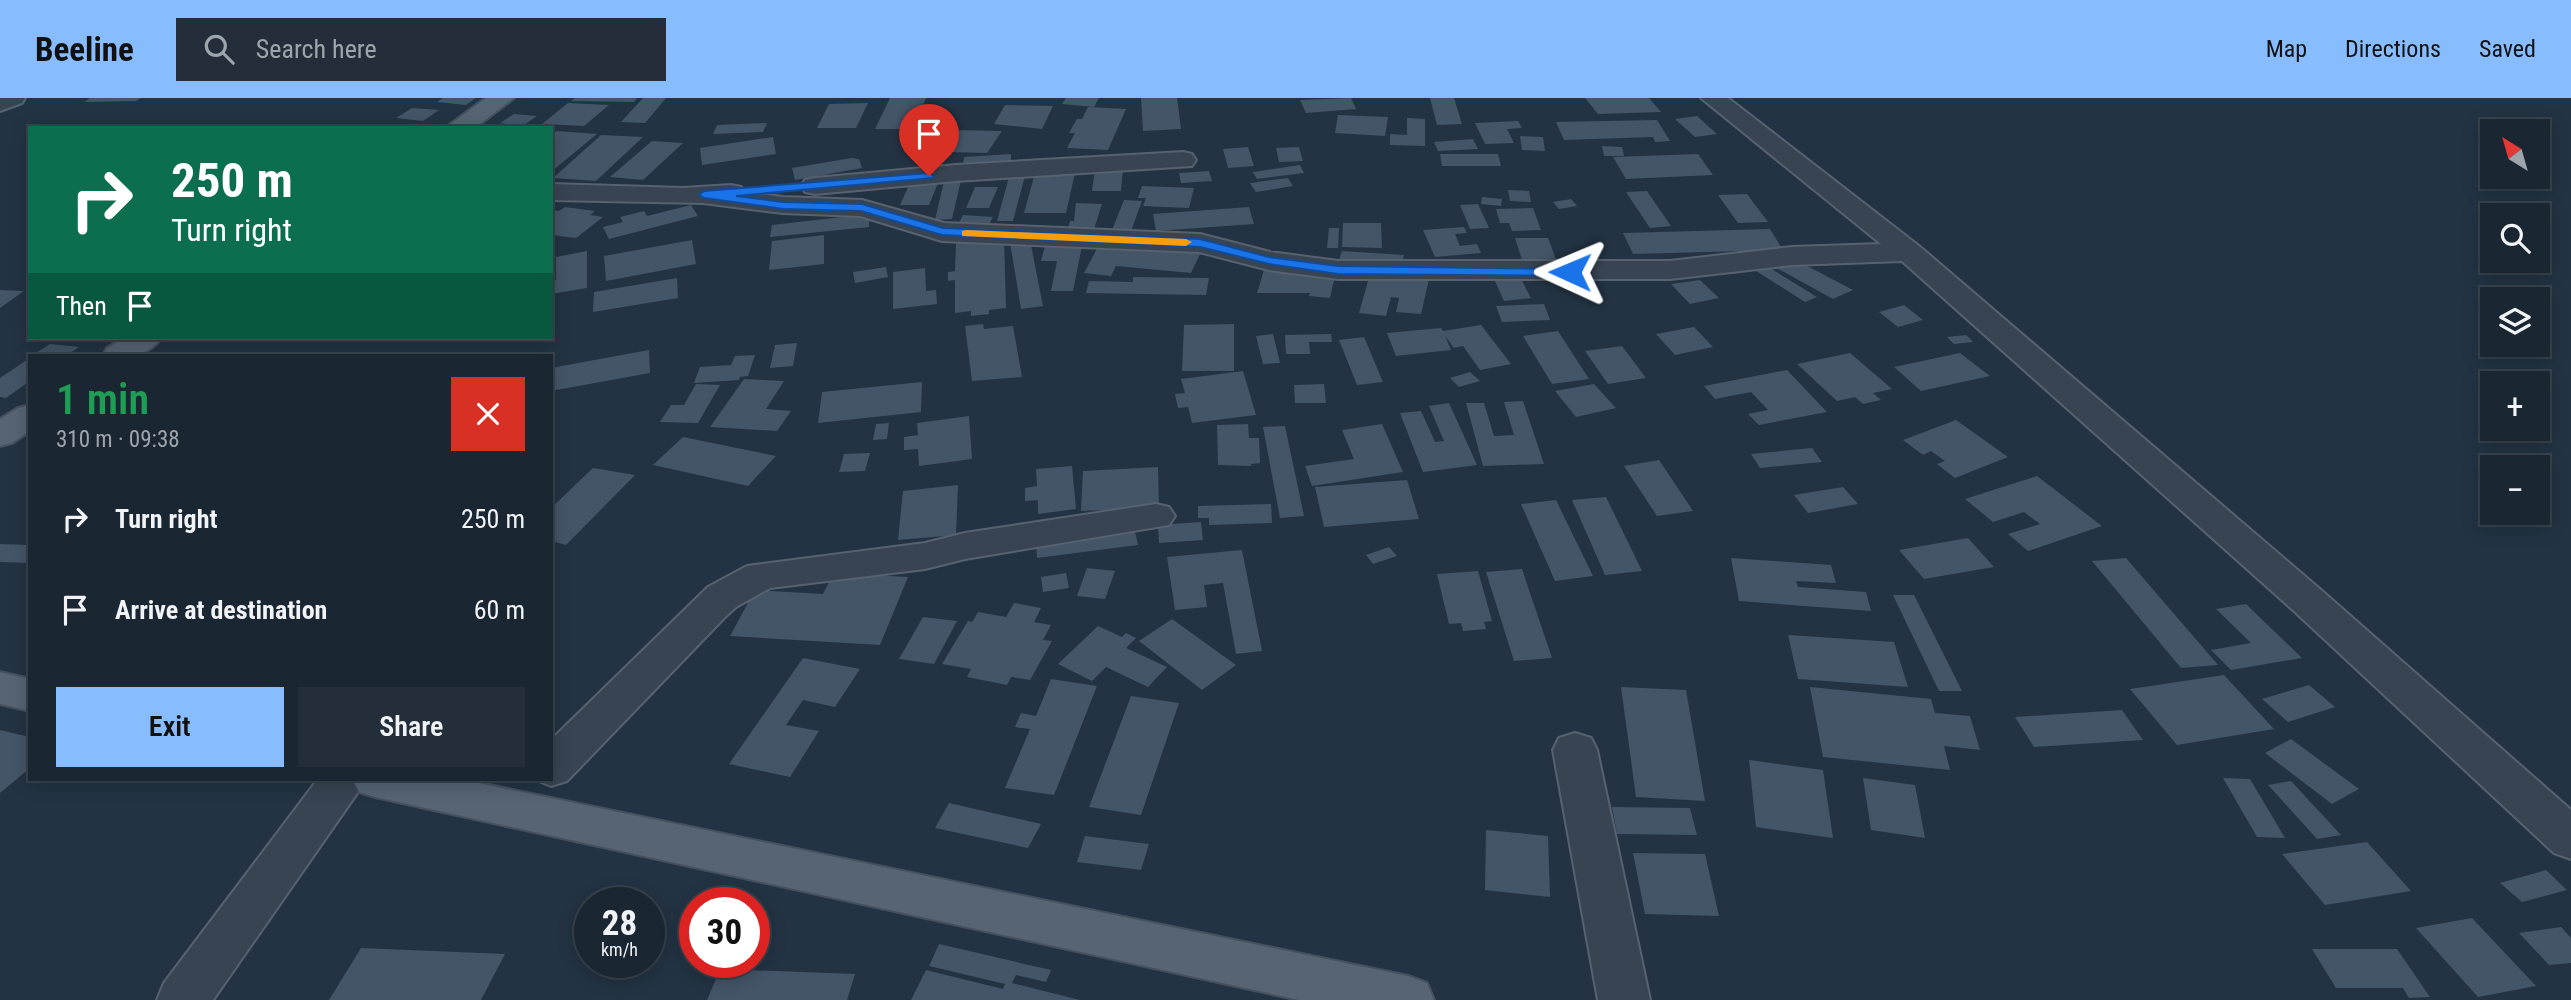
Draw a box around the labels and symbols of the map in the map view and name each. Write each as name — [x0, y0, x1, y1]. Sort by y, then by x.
pin — [899, 104, 959, 176]
north arrow — [2480, 119, 2550, 189]
position arrow — [1533, 235, 1607, 309]
speed limit sign: 30 — [679, 887, 770, 978]

